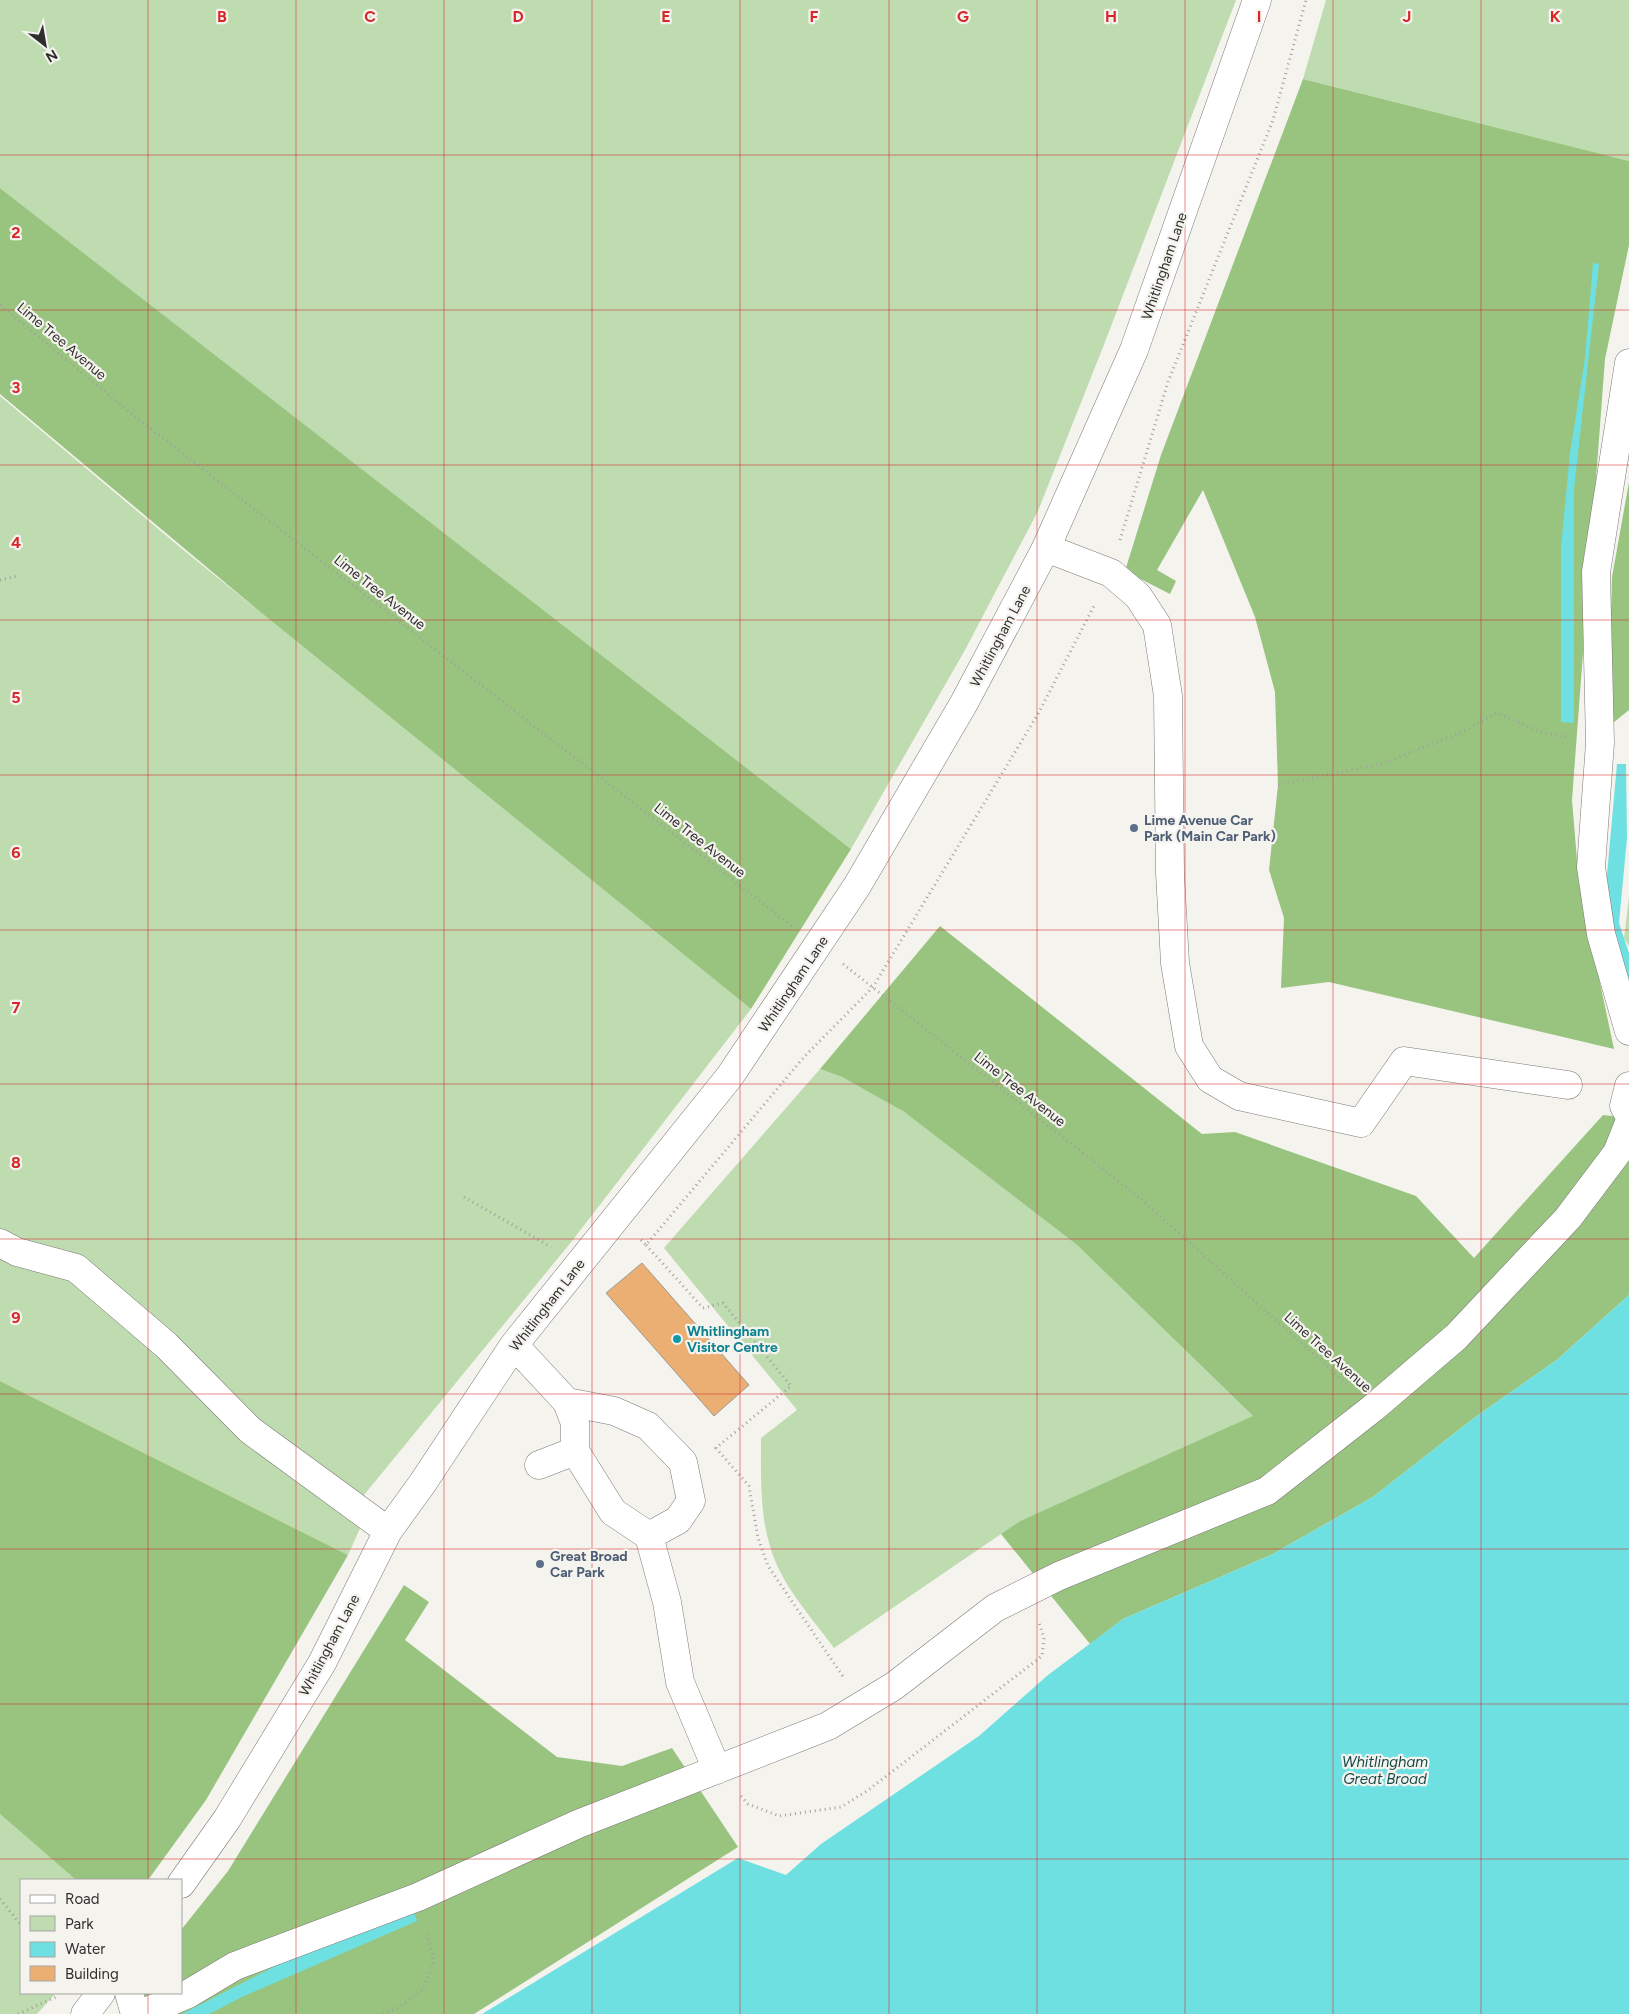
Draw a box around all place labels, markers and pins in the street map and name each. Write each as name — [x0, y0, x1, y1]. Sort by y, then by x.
place label: Lime Avenue Car Park (Main Car Park) — [1144, 812, 1276, 845]
marker: Lime Avenue Car Park (Main Car Park) — [1128, 822, 1140, 834]
place label: Whitlingham Visitor Centre — [687, 1323, 778, 1356]
marker: Whitlingham Visitor Centre — [671, 1333, 683, 1345]
place label: Great Broad Car Park — [550, 1548, 628, 1581]
marker: Great Broad Car Park — [534, 1558, 546, 1570]

